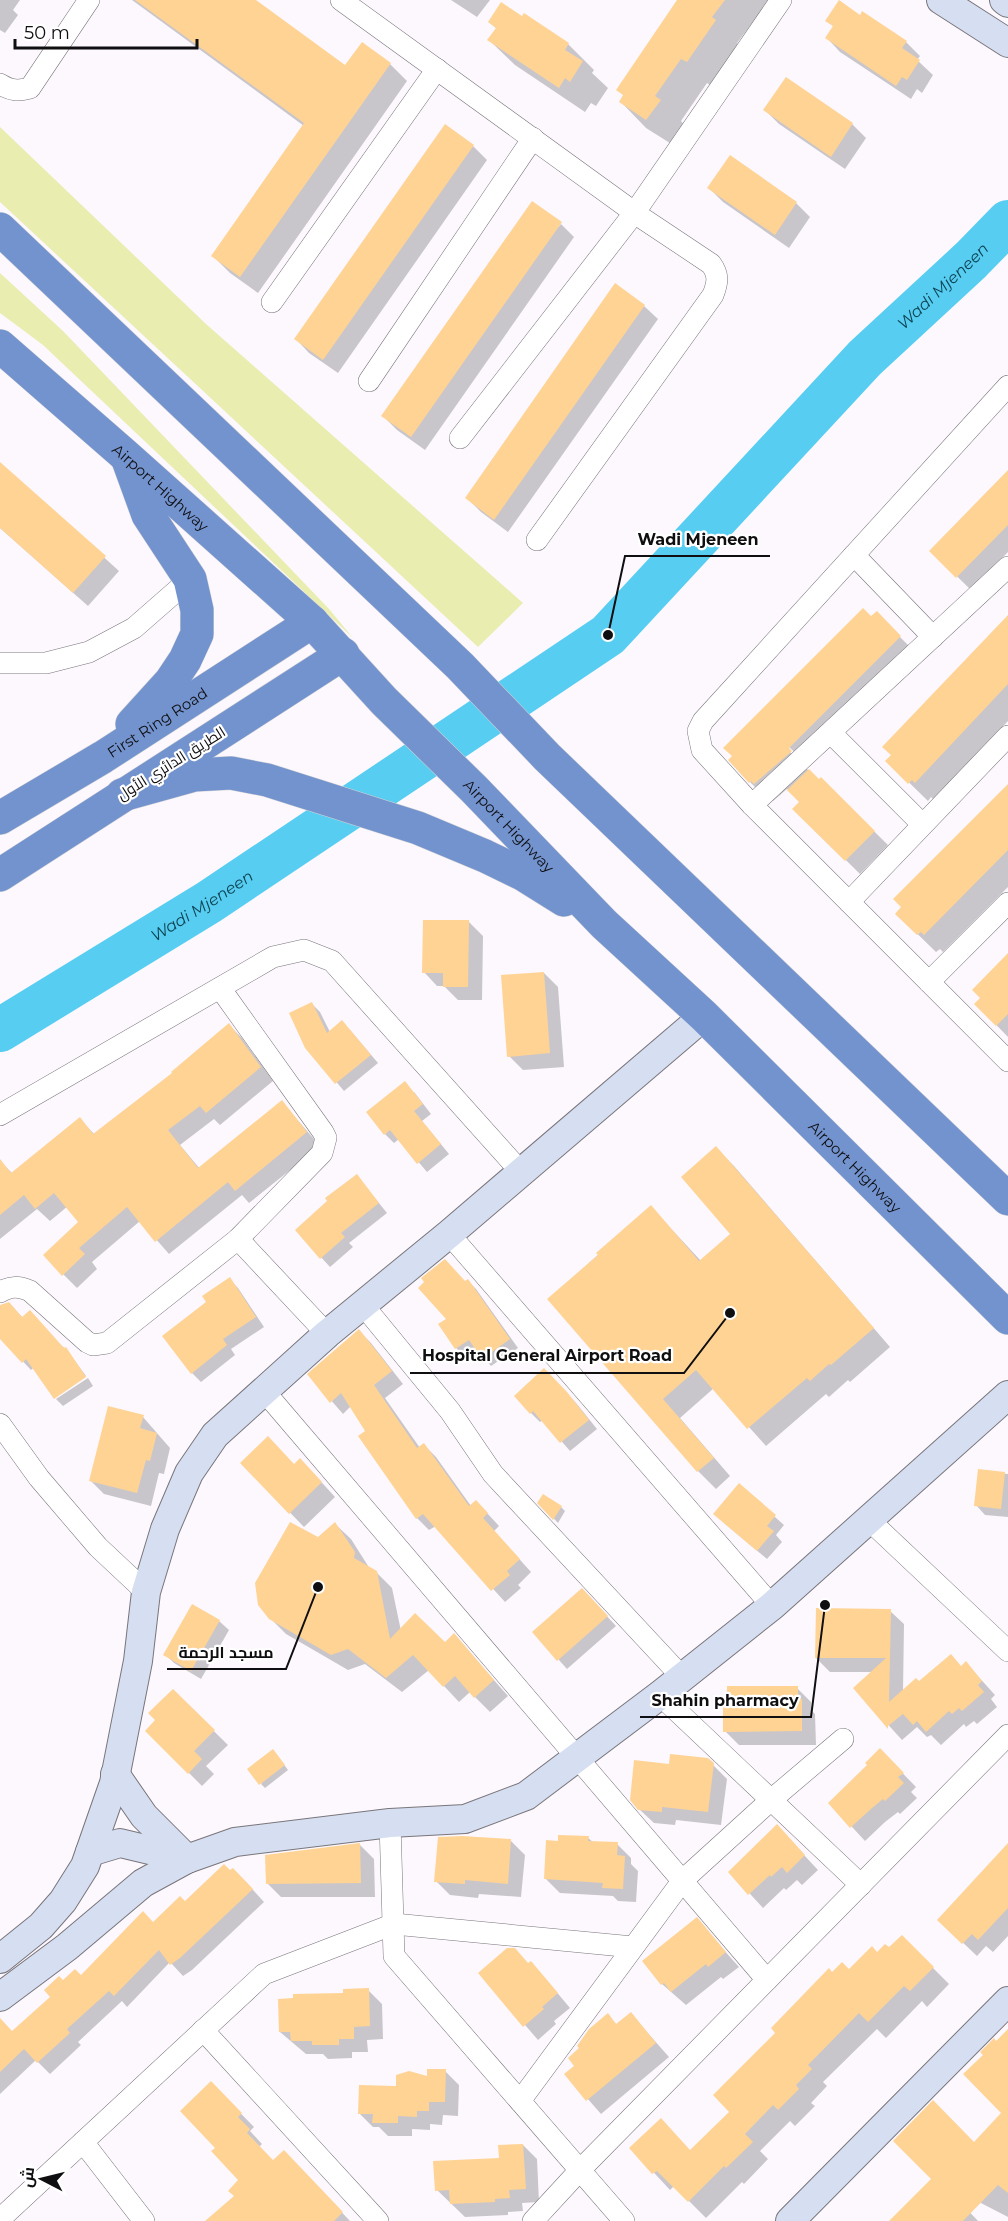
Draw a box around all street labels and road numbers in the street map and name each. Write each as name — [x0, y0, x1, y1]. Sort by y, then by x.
street label: Airport Highway — [109, 439, 214, 536]
street label: First Ring Road — [103, 683, 211, 761]
street label: الطريق الدائري الأول — [113, 722, 230, 807]
street label: Airport Highway — [460, 775, 559, 877]
street label: Airport Highway — [805, 1116, 906, 1217]

